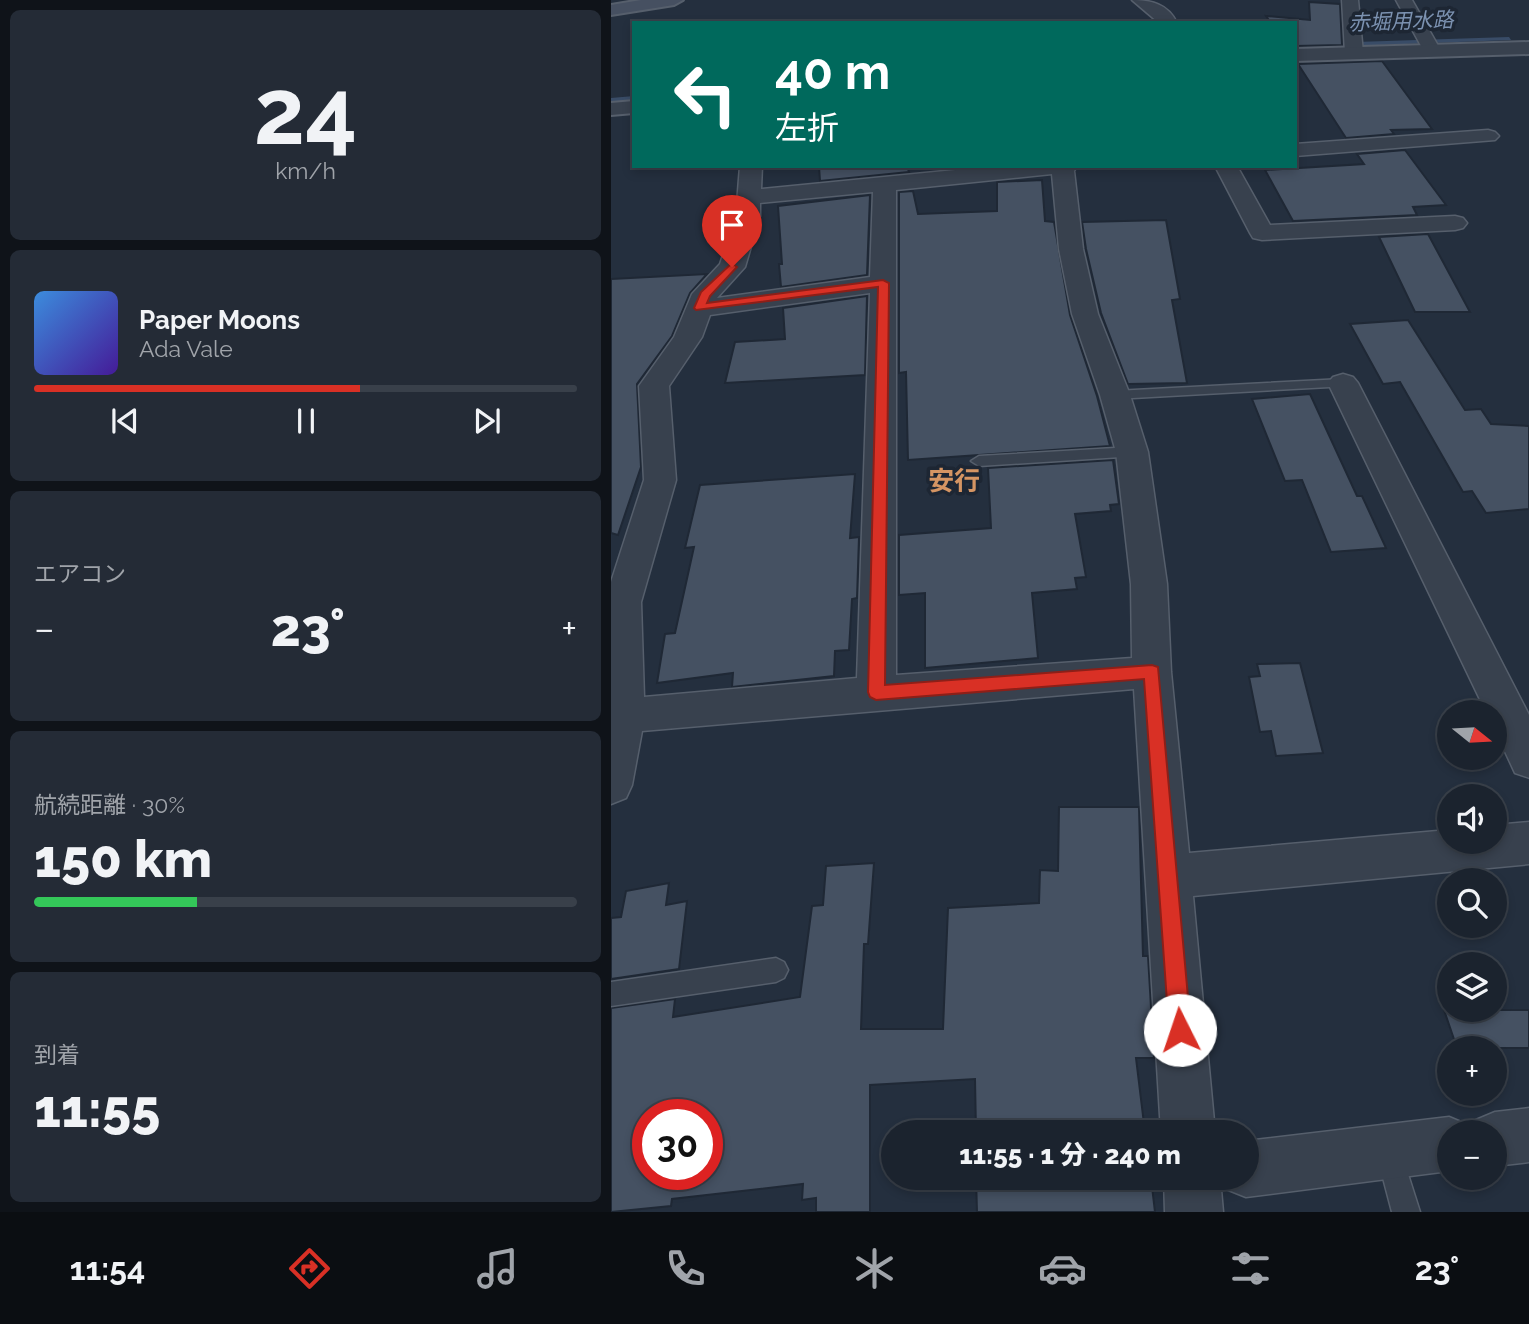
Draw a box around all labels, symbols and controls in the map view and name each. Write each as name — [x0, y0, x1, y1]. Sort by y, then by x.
water label: 赤堀用水路 — [1348, 7, 1456, 35]
text: 40 m — [775, 43, 890, 100]
icon: left — [660, 49, 751, 140]
text: 24 — [254, 58, 357, 165]
text: 左折 — [775, 109, 839, 146]
text: km/h — [275, 157, 336, 184]
pin — [702, 195, 762, 267]
icon: arrive — [713, 206, 751, 244]
text: Paper Moons — [139, 305, 300, 335]
text: Ada Vale — [139, 335, 233, 362]
icon: previous — [106, 402, 144, 440]
icon: pause — [287, 402, 325, 440]
icon: next — [468, 402, 506, 440]
district label: 安行 — [928, 466, 980, 496]
text: エアコン — [34, 560, 126, 587]
text: 23° — [271, 597, 345, 658]
text: − — [34, 606, 54, 651]
text: + — [561, 606, 577, 651]
north arrow — [1437, 700, 1507, 770]
map controls — [1437, 700, 1507, 1190]
button: sound — [1437, 784, 1507, 854]
text: 航続距離 · 30% — [34, 791, 185, 818]
text: 150 km — [34, 828, 212, 889]
button: search — [1437, 868, 1507, 938]
button: layers — [1437, 952, 1507, 1022]
position arrow — [1143, 993, 1217, 1067]
button: + — [1437, 1036, 1507, 1106]
text: 到着 — [34, 1041, 80, 1068]
text: 11:55 — [34, 1078, 160, 1139]
speed limit sign: 30 — [632, 1099, 723, 1190]
button: − — [1437, 1120, 1507, 1190]
text: 11:55 · 1 分 · 240 m — [959, 1140, 1181, 1170]
icon: directions — [285, 1244, 334, 1293]
icon: music — [473, 1244, 522, 1293]
icon: phone — [661, 1244, 710, 1293]
icon: climate — [850, 1244, 899, 1293]
icon: car — [1038, 1244, 1087, 1293]
icon: filters — [1226, 1244, 1275, 1293]
text: 11:54 — [70, 1250, 145, 1287]
text: 23° — [1415, 1250, 1459, 1287]

